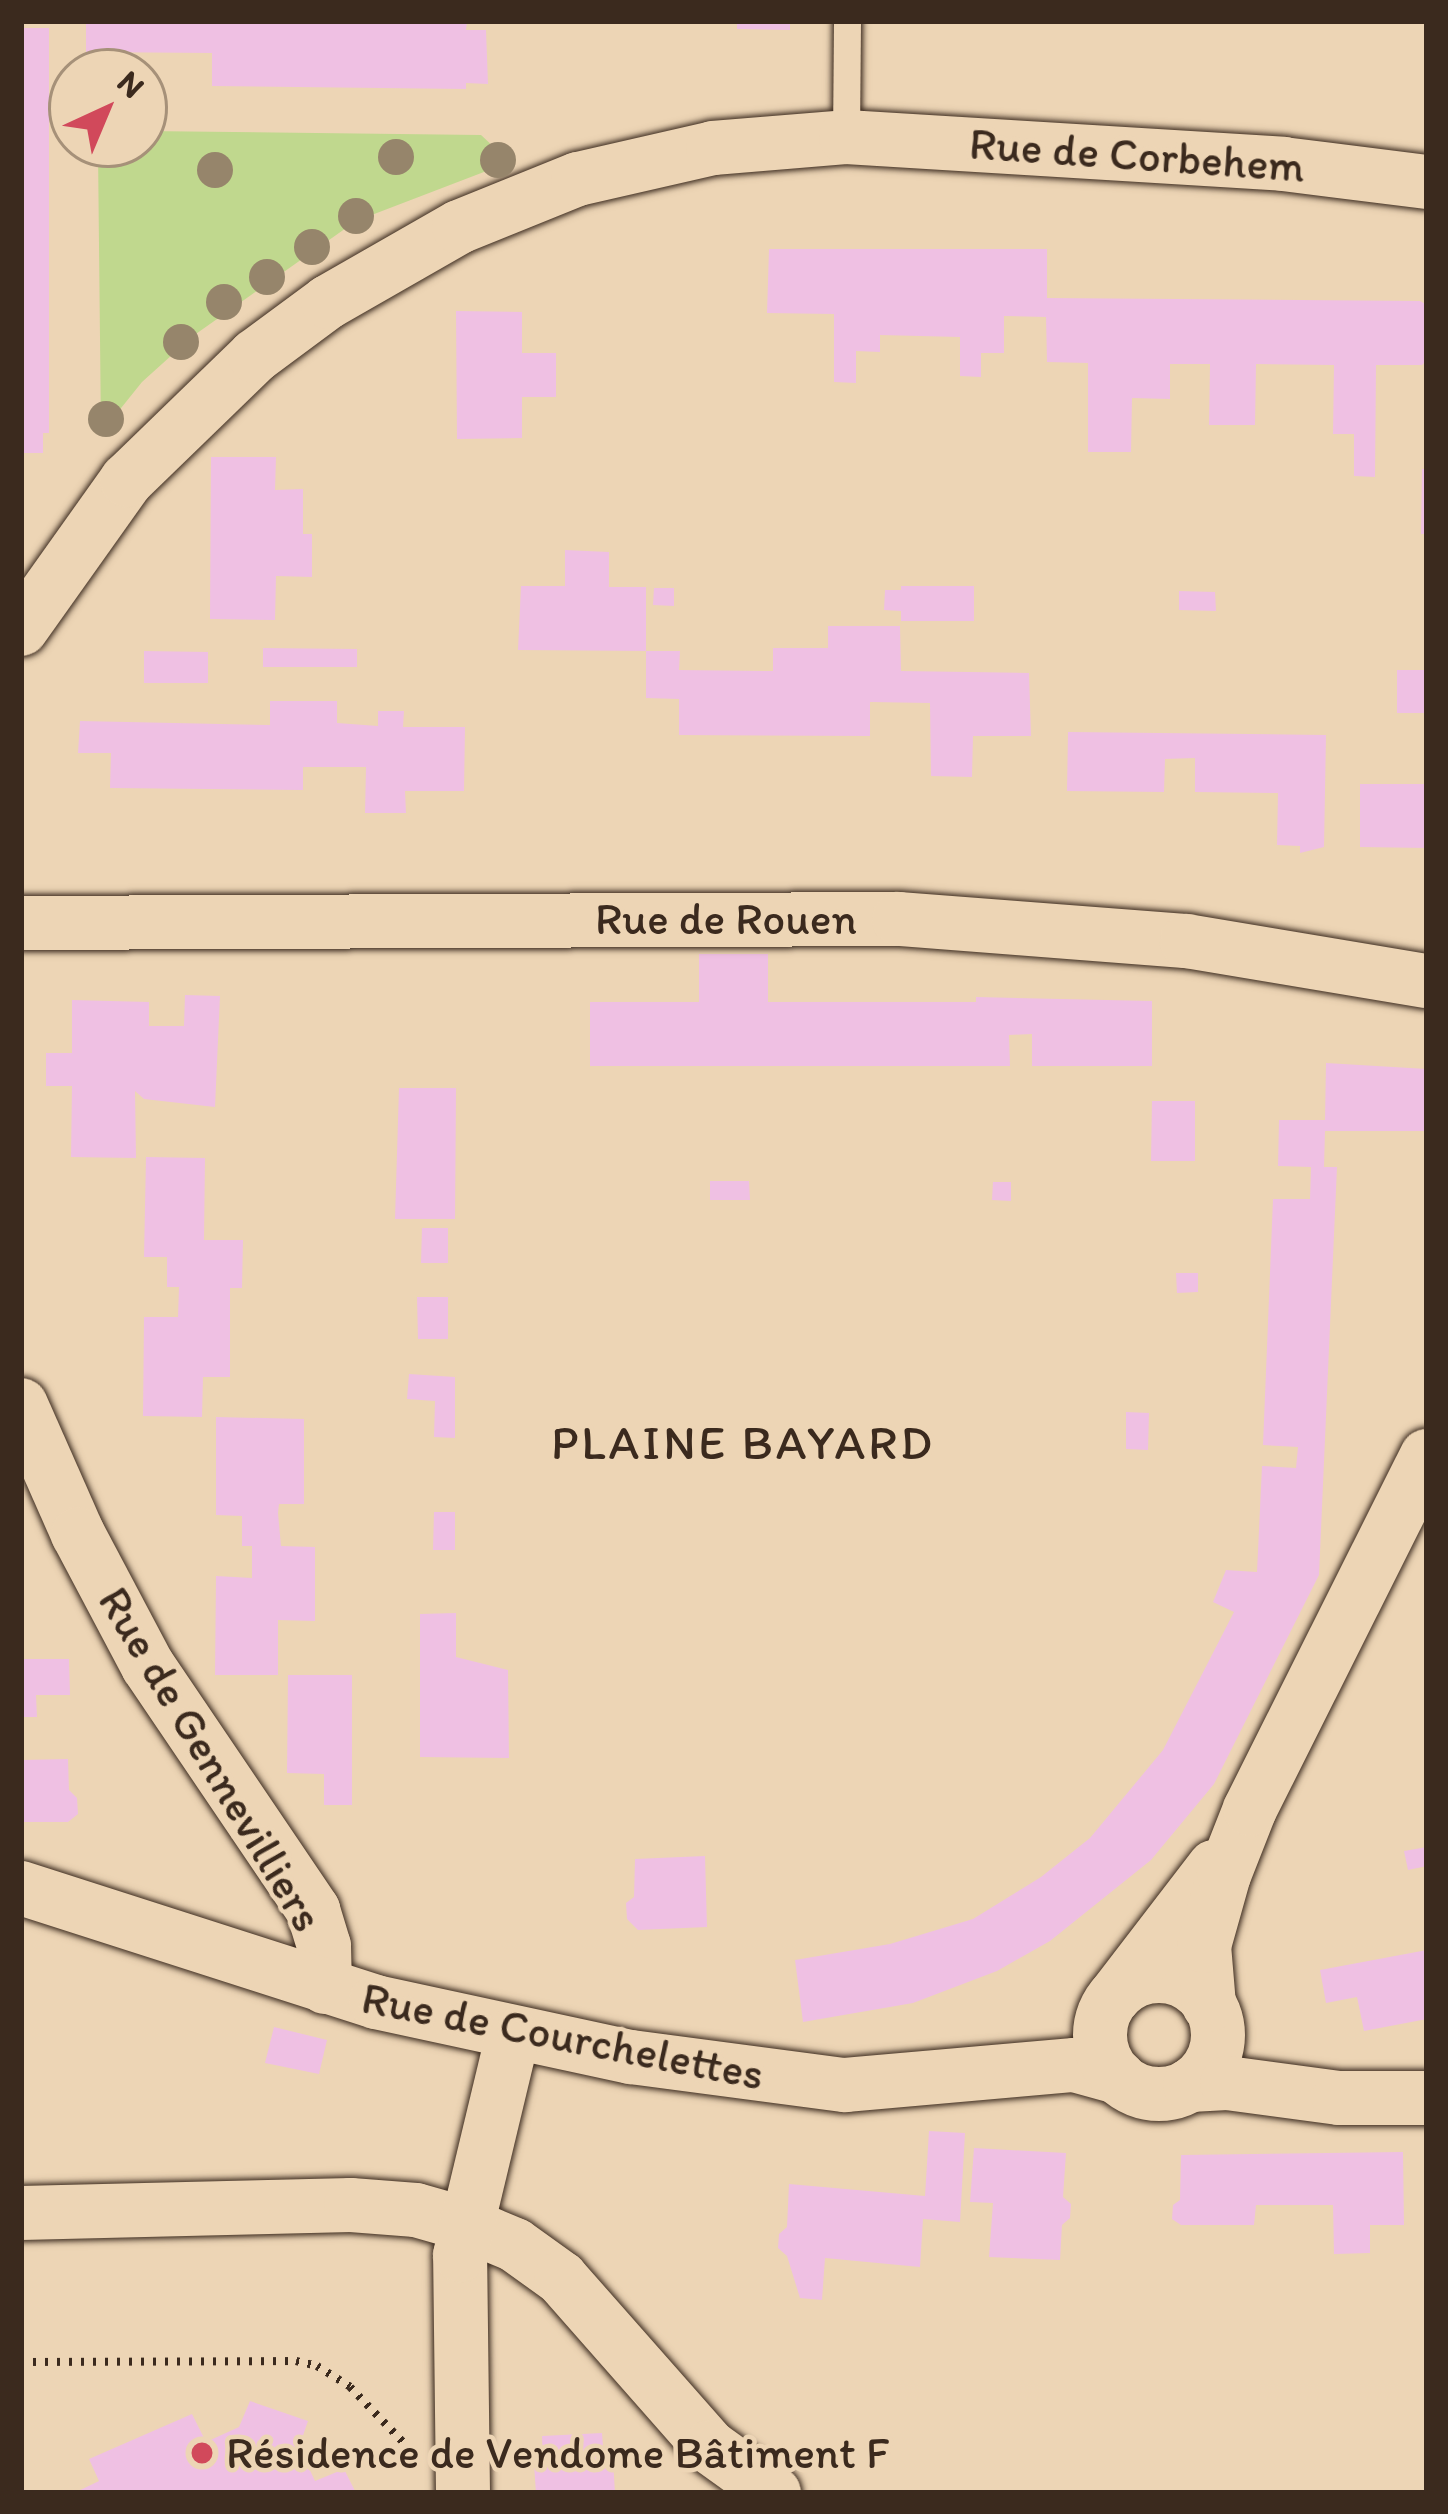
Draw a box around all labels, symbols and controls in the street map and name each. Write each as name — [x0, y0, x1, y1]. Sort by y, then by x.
north arrow — [48, 48, 168, 168]
text: N — [110, 62, 153, 106]
street label: Rue de Corbehem — [967, 116, 1307, 194]
street label: Rue de Rouen — [595, 892, 857, 946]
district label: PLAINE BAYARD — [551, 1414, 935, 1472]
street label: Rue de Gennevilliers — [87, 1577, 335, 1941]
street label: Rue de Courchelettes — [358, 1971, 768, 2101]
place label: Résidence de Vendome Bâtiment F — [226, 2426, 888, 2480]
marker: Résidence de Vendome Bâtiment F — [189, 2440, 215, 2466]

